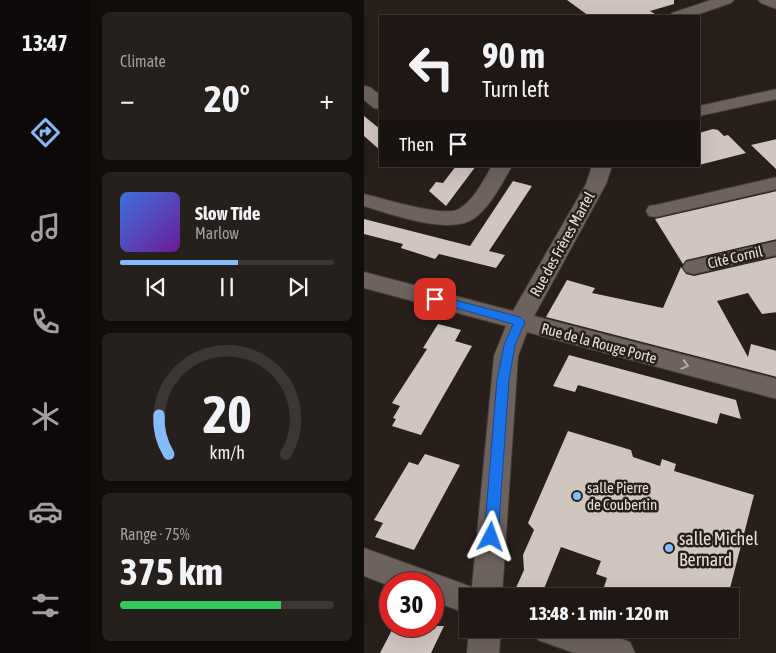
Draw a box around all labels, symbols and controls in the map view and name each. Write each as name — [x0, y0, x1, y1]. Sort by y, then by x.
text: 13:47 — [22, 30, 68, 56]
icon: left — [399, 35, 464, 100]
text: 90 m — [482, 35, 545, 75]
text: Climate — [120, 52, 166, 70]
text: Turn left — [482, 76, 549, 102]
text: 20° — [204, 77, 250, 120]
text: − — [120, 83, 135, 115]
text: + — [319, 83, 334, 115]
icon: directions — [28, 115, 63, 150]
icon: arrive — [444, 130, 472, 158]
text: Then — [399, 133, 434, 155]
street label: Rue des Frères Martel — [526, 189, 598, 299]
text: Slow Tide — [195, 202, 260, 224]
icon: music — [28, 210, 63, 245]
text: Marlow — [195, 224, 239, 242]
street label: Cité Cornil — [706, 242, 764, 272]
icon: previous — [142, 273, 170, 301]
icon: pause — [213, 273, 241, 301]
icon: next — [284, 273, 312, 301]
pin — [414, 278, 456, 320]
icon: arrive — [421, 285, 449, 313]
icon: phone — [28, 304, 63, 339]
street label: Rue de la Rouge Porte — [539, 319, 659, 367]
one-way arrow — [680, 360, 689, 370]
text: 20 — [203, 384, 251, 444]
icon: climate — [28, 399, 63, 434]
text: km/h — [209, 442, 245, 463]
place label: salle Pierre de Coubertin — [587, 479, 657, 513]
marker: salle Pierre de Coubertin — [571, 490, 583, 502]
icon: car — [28, 494, 63, 529]
position arrow — [464, 510, 516, 562]
text: Range · 75% — [120, 525, 190, 543]
place label: salle Michel Bernard — [679, 528, 758, 570]
marker: salle Michel Bernard — [663, 542, 675, 554]
text: 375 km — [120, 550, 223, 593]
speed limit sign: 30 — [379, 572, 444, 637]
icon: filters — [28, 588, 63, 623]
text: 13:48 · 1 min · 120 m — [529, 602, 669, 624]

